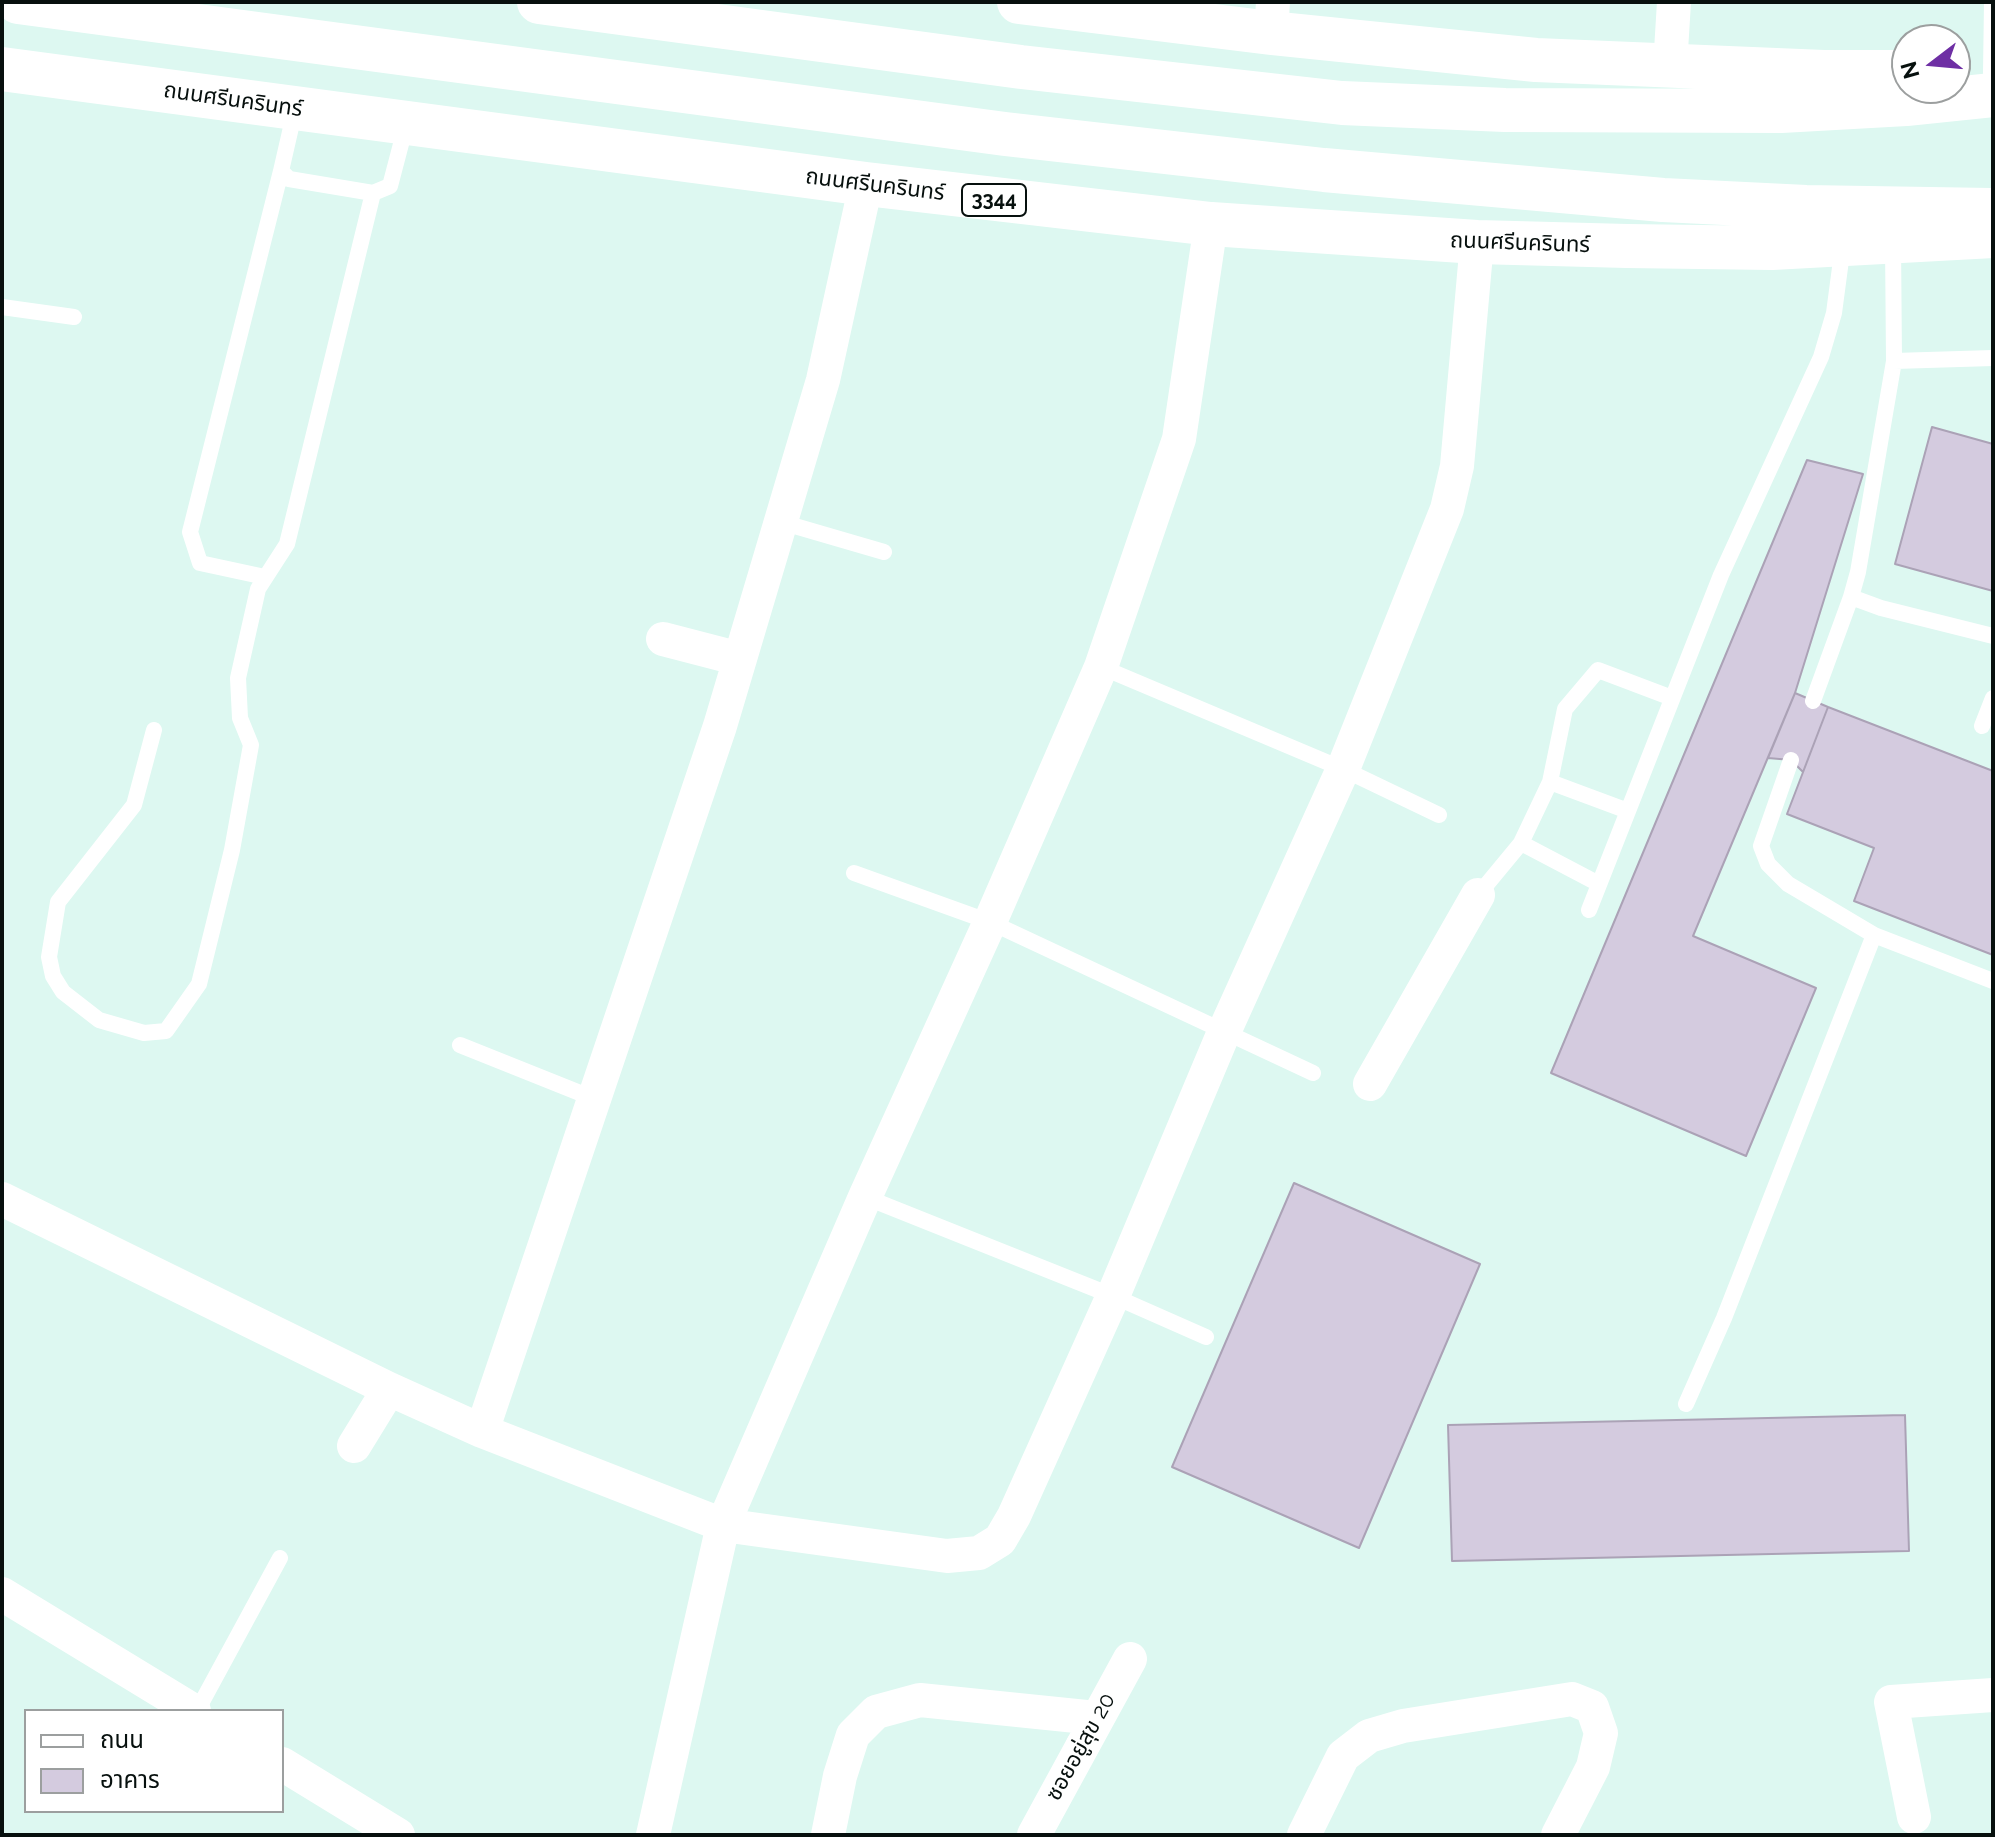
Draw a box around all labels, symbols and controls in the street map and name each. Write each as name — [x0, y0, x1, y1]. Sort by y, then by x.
north arrow — [1891, 24, 1971, 104]
text: N — [1895, 58, 1925, 82]
street label: ถนนศรีนครินทร์ — [162, 77, 304, 123]
street label: ถนนศรีนครินทร์ — [804, 163, 946, 207]
road number: 3344 — [962, 184, 1026, 216]
street label: ถนนศรีนครินทร์ — [1450, 227, 1590, 259]
street label: ซอยอยู่สุข 20 — [1041, 1689, 1121, 1805]
legend — [24, 1709, 284, 1813]
text: ถนน — [100, 1725, 144, 1754]
text: อาคาร — [100, 1765, 160, 1794]

